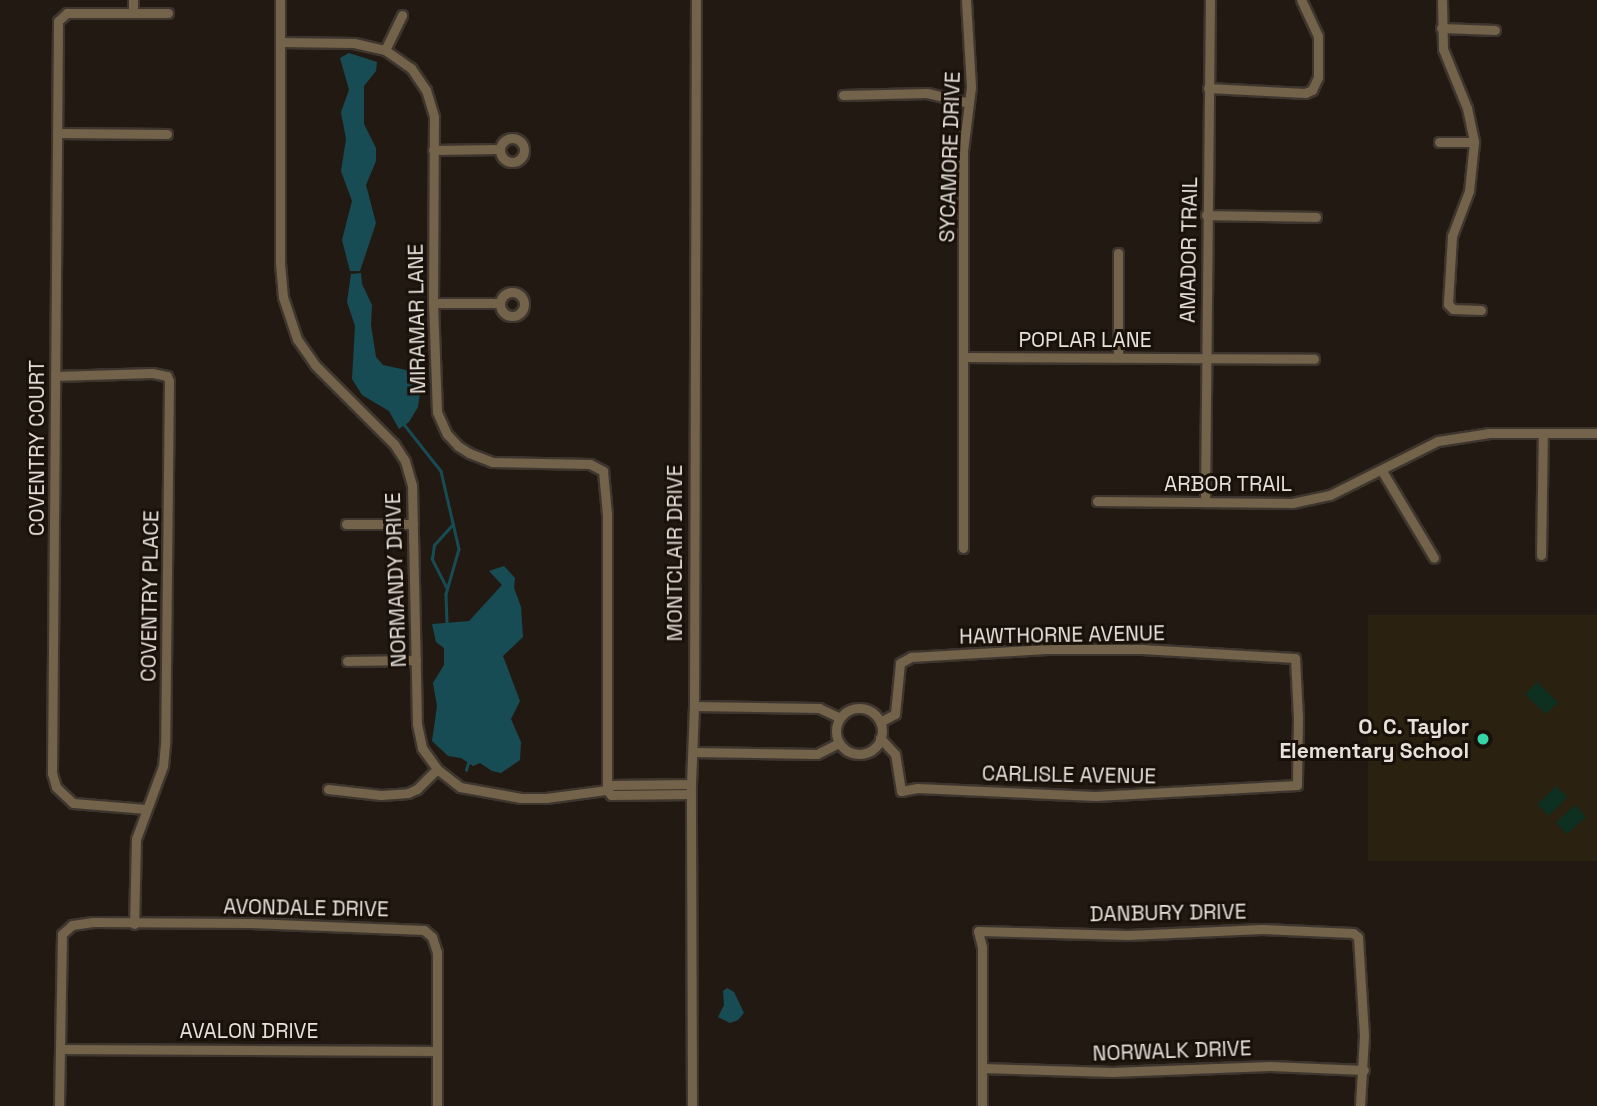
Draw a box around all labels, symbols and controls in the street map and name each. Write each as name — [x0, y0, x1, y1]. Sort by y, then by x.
street label: SYCAMORE DRIVE — [934, 71, 966, 243]
street label: AMADOR TRAIL — [1175, 176, 1203, 324]
street label: MIRAMAR LANE — [403, 244, 431, 394]
street label: POPLAR LANE — [1018, 327, 1152, 353]
street label: COVENTRY COURT — [24, 360, 50, 536]
street label: MONTCLAIR DRIVE — [662, 465, 688, 641]
street label: ARBOR TRAIL — [1164, 471, 1292, 497]
street label: NORMANDY DRIVE — [380, 492, 412, 668]
street label: COVENTRY PLACE — [136, 510, 164, 682]
street label: HAWTHORNE AVENUE — [959, 621, 1165, 649]
place label: O. C. Taylor Elementary School — [1279, 714, 1469, 764]
marker: O. C. Taylor Elementary School — [1475, 731, 1491, 747]
street label: CARLISLE AVENUE — [981, 761, 1157, 789]
street label: AVONDALE DRIVE — [223, 894, 389, 922]
street label: DANBURY DRIVE — [1089, 899, 1247, 927]
street label: AVALON DRIVE — [180, 1018, 318, 1044]
street label: NORWALK DRIVE — [1092, 1036, 1252, 1066]

